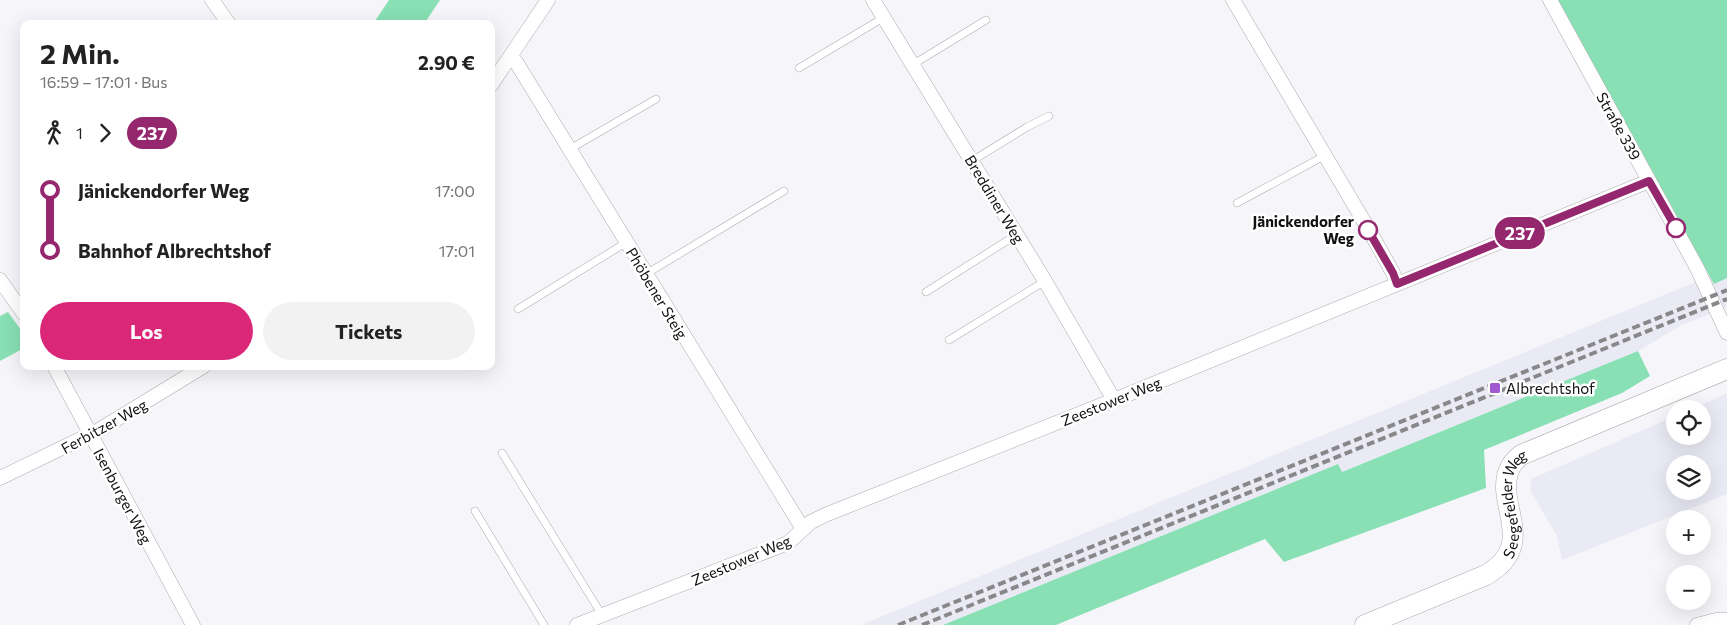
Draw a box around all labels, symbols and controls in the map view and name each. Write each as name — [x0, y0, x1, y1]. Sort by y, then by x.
text: 2 Min. — [40, 36, 120, 70]
text: 2.90 € — [418, 51, 475, 74]
text: 16:59 – 17:01 · Bus — [40, 72, 168, 91]
street label: Straße 339 — [1593, 89, 1645, 163]
icon: walk — [40, 119, 68, 147]
icon: forward — [91, 119, 119, 147]
text: 237 — [137, 122, 167, 144]
text: 1 — [76, 123, 83, 142]
street label: Breddiner Weg — [961, 151, 1029, 247]
text: Jänickendorfer Weg — [78, 179, 249, 202]
text: 17:00 — [435, 181, 475, 200]
place label: Jänickendorfer Weg — [1253, 212, 1354, 247]
line badge: 237 — [1491, 217, 1549, 249]
unlabelled marker — [1666, 218, 1686, 238]
marker: Jänickendorfer Weg — [1358, 220, 1378, 240]
text: 237 — [1505, 222, 1535, 244]
text: Bahnhof Albrechtshof — [78, 239, 271, 262]
text: 17:01 — [439, 241, 475, 260]
street label: Phöbener Steig — [623, 244, 691, 342]
button: Los — [40, 302, 253, 360]
button: Tickets — [263, 302, 475, 360]
street label: Zeestower Weg — [1058, 373, 1164, 429]
place label: Albrechtshof — [1506, 379, 1595, 397]
marker: Albrechtshof — [1488, 381, 1502, 395]
street label: Ferbitzer Weg — [58, 395, 150, 457]
map controls — [1666, 400, 1711, 610]
button: locate — [1666, 400, 1711, 445]
street label: Isenburger Weg — [90, 445, 156, 547]
street label: Seegefelder Weg — [1497, 445, 1529, 561]
button: layers — [1666, 455, 1711, 500]
button: + — [1666, 510, 1711, 555]
street label: Zeestower Weg — [689, 531, 793, 589]
button: − — [1666, 565, 1711, 610]

